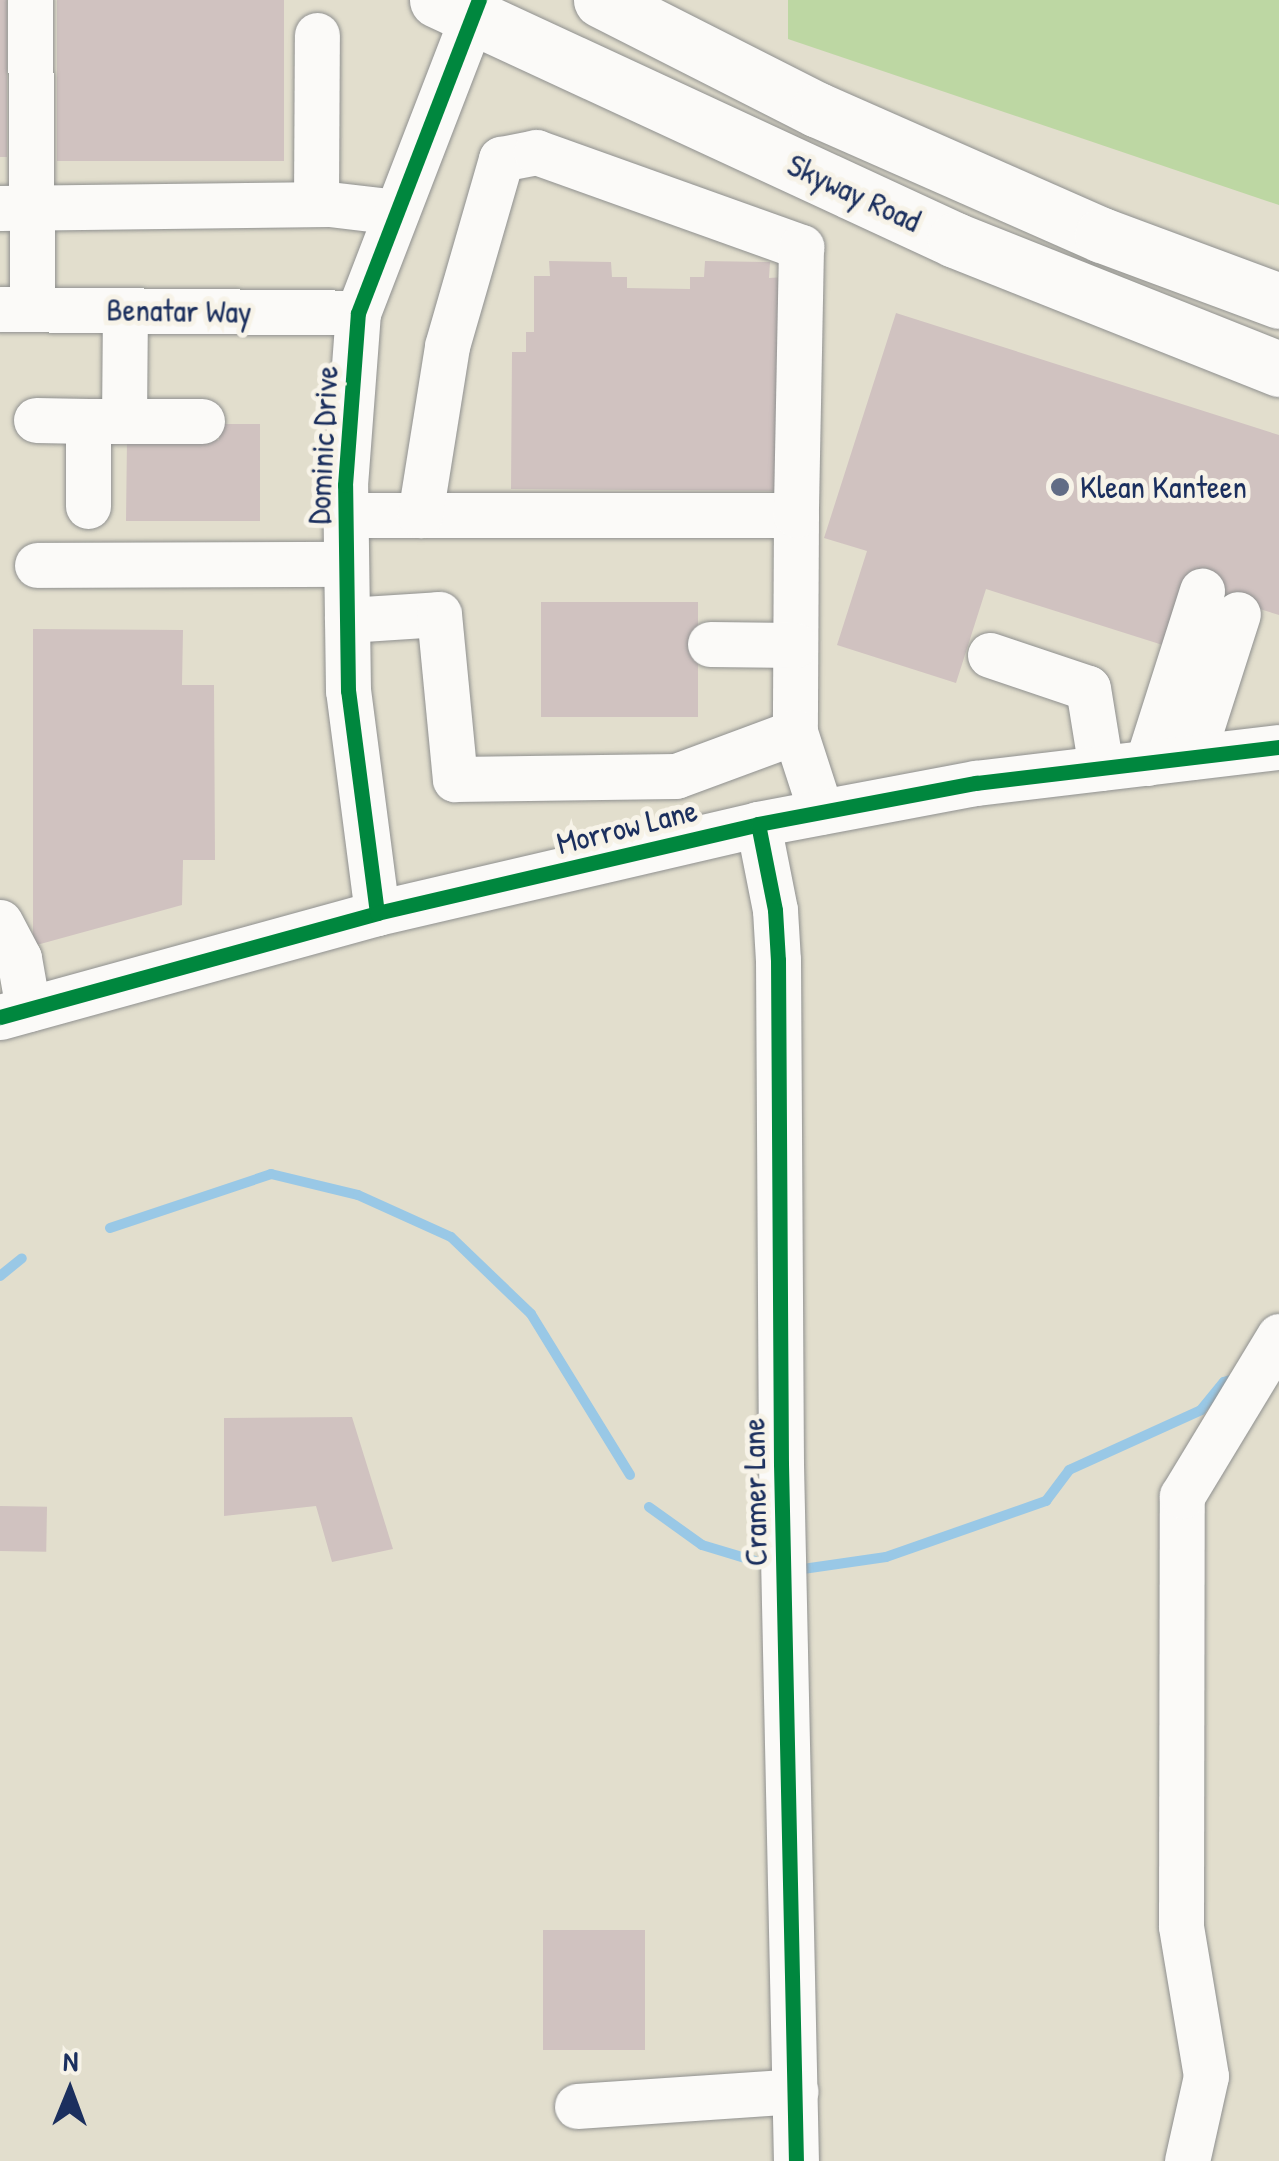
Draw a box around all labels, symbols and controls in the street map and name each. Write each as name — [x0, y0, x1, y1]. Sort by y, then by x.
street label: Skyway Road — [781, 146, 927, 240]
street label: Benatar Way — [106, 291, 252, 331]
street label: Dominic Drive — [300, 365, 346, 525]
place label: Klean Kanteen — [1080, 468, 1247, 506]
marker: Klean Kanteen — [1049, 476, 1071, 498]
street label: Morrow Lane — [553, 791, 701, 863]
street label: Cramer Lane — [735, 1418, 775, 1566]
north arrow — [20, 2041, 120, 2141]
text: N — [63, 2042, 78, 2080]

